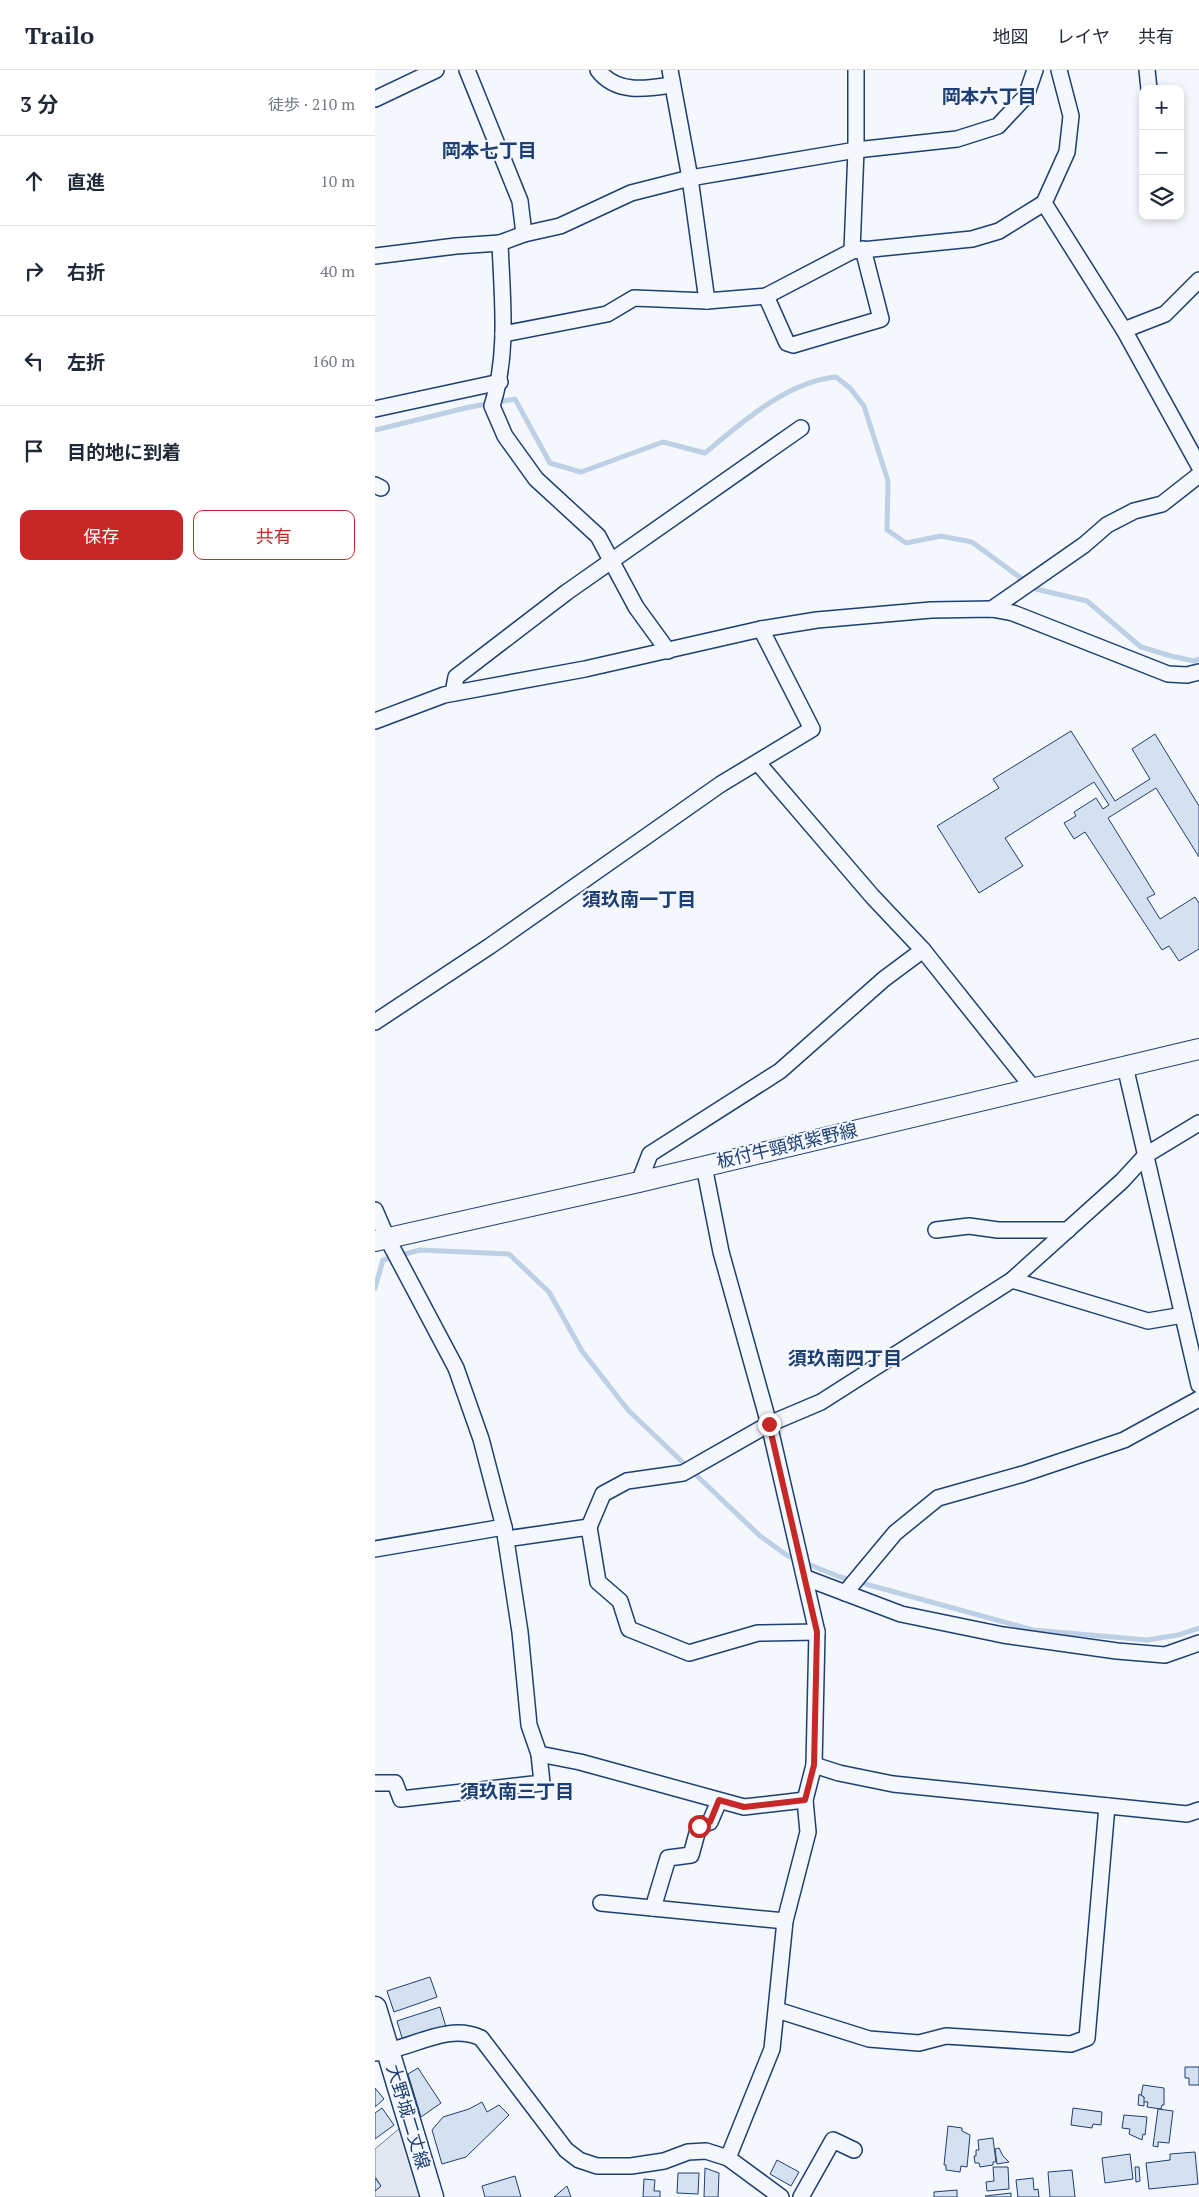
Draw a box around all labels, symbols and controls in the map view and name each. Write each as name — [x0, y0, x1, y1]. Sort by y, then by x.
text: Trailo — [25, 19, 94, 51]
text: 地図 — [993, 24, 1029, 48]
text: レイヤ — [1057, 24, 1110, 48]
text: 共有 — [1138, 24, 1174, 48]
district label: 岡本六丁目 — [941, 83, 1037, 108]
map controls — [1139, 85, 1184, 220]
button: + — [1139, 85, 1184, 130]
text: 3 分 — [20, 90, 59, 118]
text: 徒歩 · 210 m — [268, 93, 355, 115]
button: − — [1139, 130, 1184, 175]
district label: 岡本七丁目 — [441, 137, 537, 162]
icon: ahead — [20, 167, 48, 195]
text: 直進 — [67, 169, 105, 194]
text: 10 m — [320, 170, 355, 192]
button: layers — [1139, 175, 1184, 220]
icon: right — [20, 257, 48, 285]
text: 右折 — [67, 259, 105, 284]
text: 40 m — [320, 260, 355, 282]
icon: left — [20, 347, 48, 375]
text: 左折 — [67, 349, 105, 374]
text: 160 m — [312, 350, 355, 372]
icon: arrive — [20, 437, 48, 465]
text: 目的地に到着 — [67, 439, 181, 464]
button: 保存 — [20, 510, 183, 560]
button: 共有 — [193, 510, 355, 560]
district label: 須玖南一丁目 — [582, 886, 696, 911]
street label: 板付牛頸筑紫野線 — [714, 1117, 860, 1173]
district label: 須玖南四丁目 — [788, 1345, 902, 1370]
route end — [758, 1413, 781, 1436]
district label: 須玖南三丁目 — [460, 1778, 574, 1803]
route start — [688, 1815, 711, 1838]
street label: 大野城二丈線 — [382, 2062, 436, 2172]

